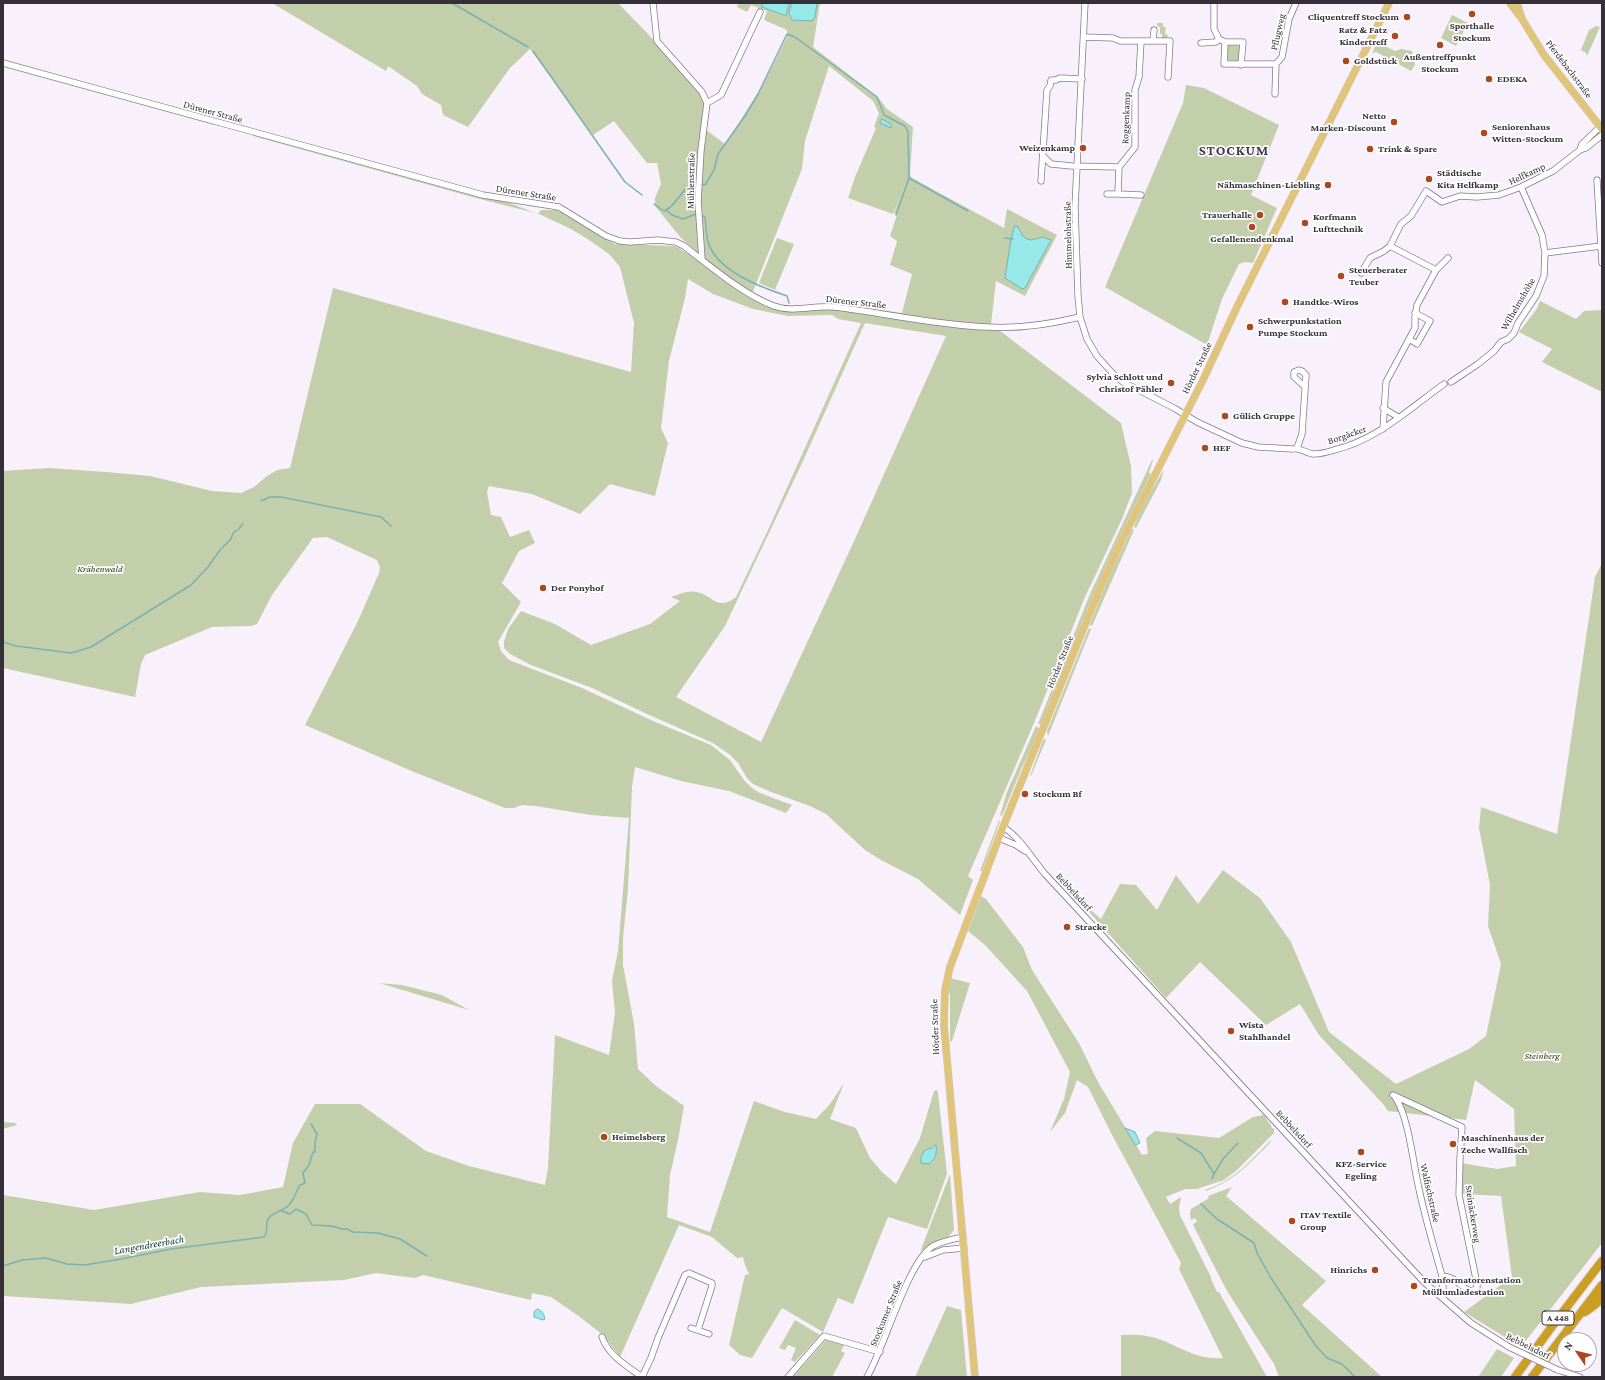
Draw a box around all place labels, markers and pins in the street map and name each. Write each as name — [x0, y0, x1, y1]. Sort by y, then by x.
marker: Sporthalle Stockum — [1467, 9, 1477, 19]
place label: Cliquentreff Stockum — [1308, 11, 1399, 23]
marker: Cliquentreff Stockum — [1402, 12, 1412, 22]
place label: Sporthalle Stockum — [1450, 20, 1494, 44]
place label: Ratz & Fatz Kindertreff — [1339, 24, 1387, 48]
marker: Ratz & Fatz Kindertreff — [1390, 31, 1400, 41]
marker: Außentreffpunkt Stockum — [1435, 40, 1445, 50]
place label: Außentreffpunkt Stockum — [1404, 51, 1476, 74]
place label: Goldstück — [1354, 55, 1397, 67]
marker: Goldstück — [1341, 56, 1351, 66]
place label: EDEKA — [1497, 73, 1527, 85]
marker: EDEKA — [1484, 74, 1494, 84]
place label: Netto Marken-Discount — [1310, 110, 1386, 134]
marker: Netto Marken-Discount — [1389, 117, 1399, 127]
place label: Seniorenhaus Witten-Stockum — [1492, 121, 1563, 144]
marker: Seniorenhaus Witten-Stockum — [1479, 128, 1489, 138]
place label: Weizenkamp — [1019, 142, 1075, 154]
marker: Weizenkamp — [1078, 143, 1088, 153]
place label: Trink & Spare — [1378, 143, 1437, 155]
marker: Trink & Spare — [1365, 144, 1375, 154]
place label: Städtische Kita Helfkamp — [1437, 167, 1498, 190]
marker: Städtische Kita Helfkamp — [1424, 174, 1434, 184]
place label: Nähmaschinen-Liebling — [1217, 179, 1320, 191]
marker: Nähmaschinen-Liebling — [1323, 180, 1333, 190]
place label: Trauerhalle — [1202, 209, 1252, 221]
marker: Trauerhalle — [1255, 210, 1265, 220]
place label: Korfmann Lufttechnik — [1313, 211, 1363, 234]
marker: Korfmann Lufttechnik — [1300, 218, 1310, 228]
marker: Gefallenendenkmal — [1247, 222, 1257, 232]
place label: Gefallenendenkmal — [1210, 233, 1294, 245]
place label: Steuerberater Teuber — [1349, 264, 1407, 288]
marker: Steuerberater Teuber — [1336, 271, 1346, 281]
place label: Handtke-Wiros — [1293, 296, 1358, 308]
marker: Handtke-Wiros — [1280, 297, 1290, 307]
place label: Schwerpunkstation Pumpe Stockum — [1258, 315, 1342, 338]
marker: Schwerpunkstation Pumpe Stockum — [1245, 322, 1255, 332]
place label: Sylvia Schlott und Christof Pähler — [1086, 371, 1163, 394]
marker: Sylvia Schlott und Christof Pähler — [1166, 378, 1176, 388]
place label: Gülich Gruppe — [1233, 410, 1295, 422]
marker: Gülich Gruppe — [1220, 411, 1230, 421]
place label: HEF — [1213, 442, 1231, 454]
marker: HEF — [1200, 443, 1210, 453]
place label: Der Ponyhof — [551, 582, 604, 594]
marker: Der Ponyhof — [538, 583, 548, 593]
place label: Stockum Bf — [1033, 788, 1082, 800]
marker: Stockum Bf — [1020, 789, 1030, 799]
place label: Stracke — [1075, 921, 1107, 933]
marker: Stracke — [1062, 922, 1072, 932]
place label: Wista Stahlhandel — [1239, 1019, 1290, 1042]
marker: Wista Stahlhandel — [1226, 1026, 1236, 1036]
place label: Heimelsberg — [612, 1131, 665, 1143]
marker: Heimelsberg — [599, 1132, 609, 1142]
place label: Maschinenhaus der Zeche Wallfisch — [1461, 1132, 1544, 1156]
marker: Maschinenhaus der Zeche Wallfisch — [1448, 1139, 1458, 1149]
marker: KFZ-Service Egeling — [1356, 1147, 1366, 1157]
place label: KFZ-Service Egeling — [1335, 1158, 1387, 1182]
place label: ITAV Textile Group — [1300, 1209, 1351, 1232]
marker: ITAV Textile Group — [1287, 1216, 1297, 1226]
place label: Hinrichs — [1330, 1264, 1367, 1276]
marker: Hinrichs — [1370, 1265, 1380, 1275]
place label: Tranformatorenstation Müllumladestation — [1422, 1274, 1521, 1298]
marker: Tranformatorenstation Müllumladestation — [1409, 1281, 1419, 1291]

